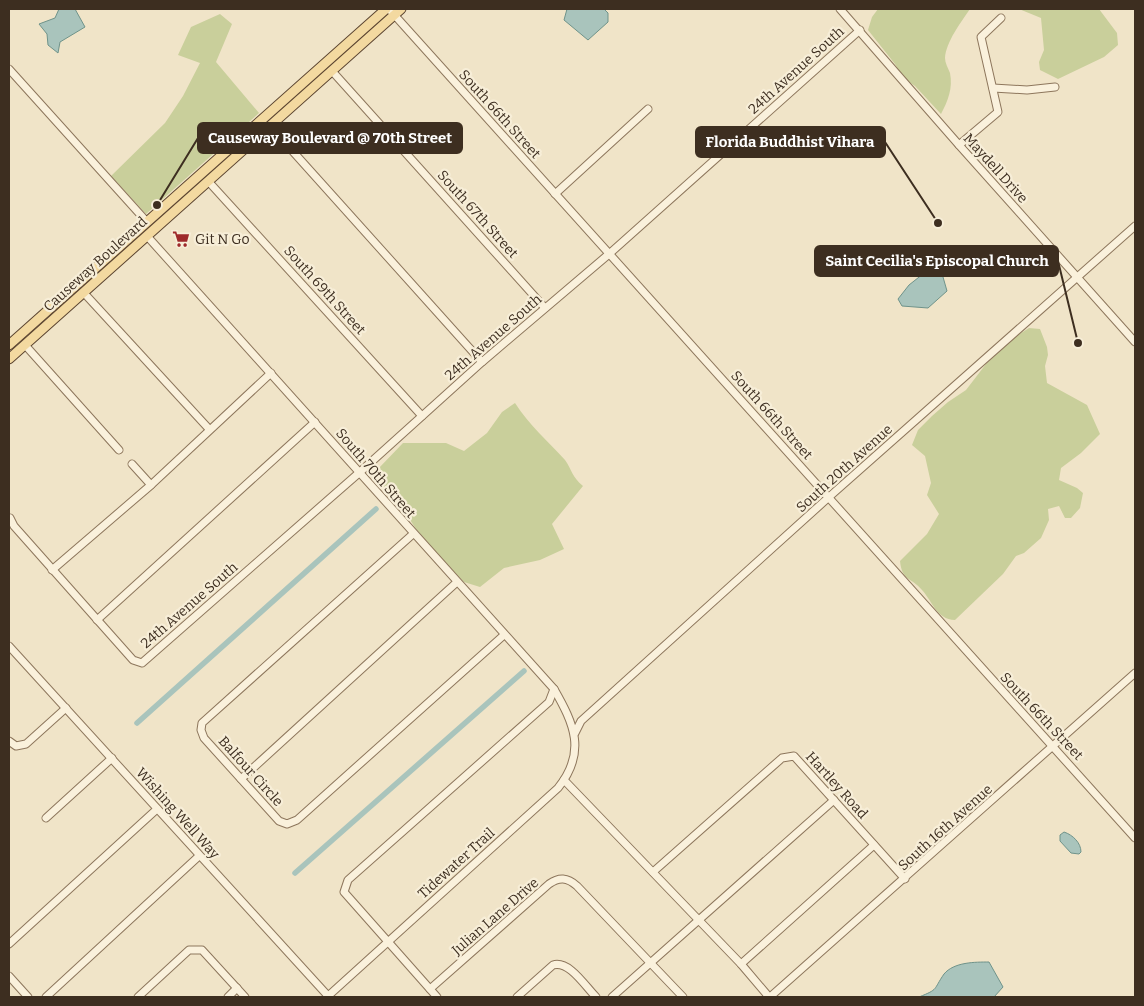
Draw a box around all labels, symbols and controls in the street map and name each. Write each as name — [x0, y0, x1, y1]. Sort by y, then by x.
street label: 24th Avenue South — [745, 23, 848, 118]
street label: South 66th Street — [455, 66, 544, 162]
callout: Causeway Boulevard @ 70th Street — [198, 123, 462, 153]
callout: Florida Buddhist Vihara — [696, 127, 885, 157]
text: Causeway Boulevard @ 70th Street — [208, 129, 452, 147]
street label: Maydell Drive — [960, 130, 1031, 207]
text: Florida Buddhist Vihara — [706, 133, 875, 151]
street label: South 67th Street — [434, 167, 522, 262]
street label: Causeway Boulevard — [40, 213, 151, 315]
supermarket icon: Git N Go — [171, 229, 191, 249]
place label: Git N Go — [195, 231, 250, 248]
street label: South 69th Street — [280, 242, 369, 338]
callout: Saint Cecilia's Episcopal Church — [815, 246, 1058, 276]
text: Saint Cecilia's Episcopal Church — [825, 252, 1049, 270]
street label: 24th Avenue South — [441, 290, 545, 384]
street label: South 66th Street — [727, 367, 816, 463]
street label: South 20th Avenue — [793, 421, 896, 516]
street label: South 70th Street — [332, 425, 419, 522]
street label: 24th Avenue South — [137, 558, 241, 652]
street label: South 66th Street — [997, 669, 1087, 764]
street label: Balfour Circle — [215, 733, 286, 810]
street label: Hartley Road — [802, 748, 871, 822]
street label: Wishing Well Way — [132, 764, 223, 863]
street label: South 16th Avenue — [895, 781, 996, 874]
street label: Tidewater Trail — [414, 824, 498, 902]
street label: Julian Lane Drive — [448, 874, 542, 959]

